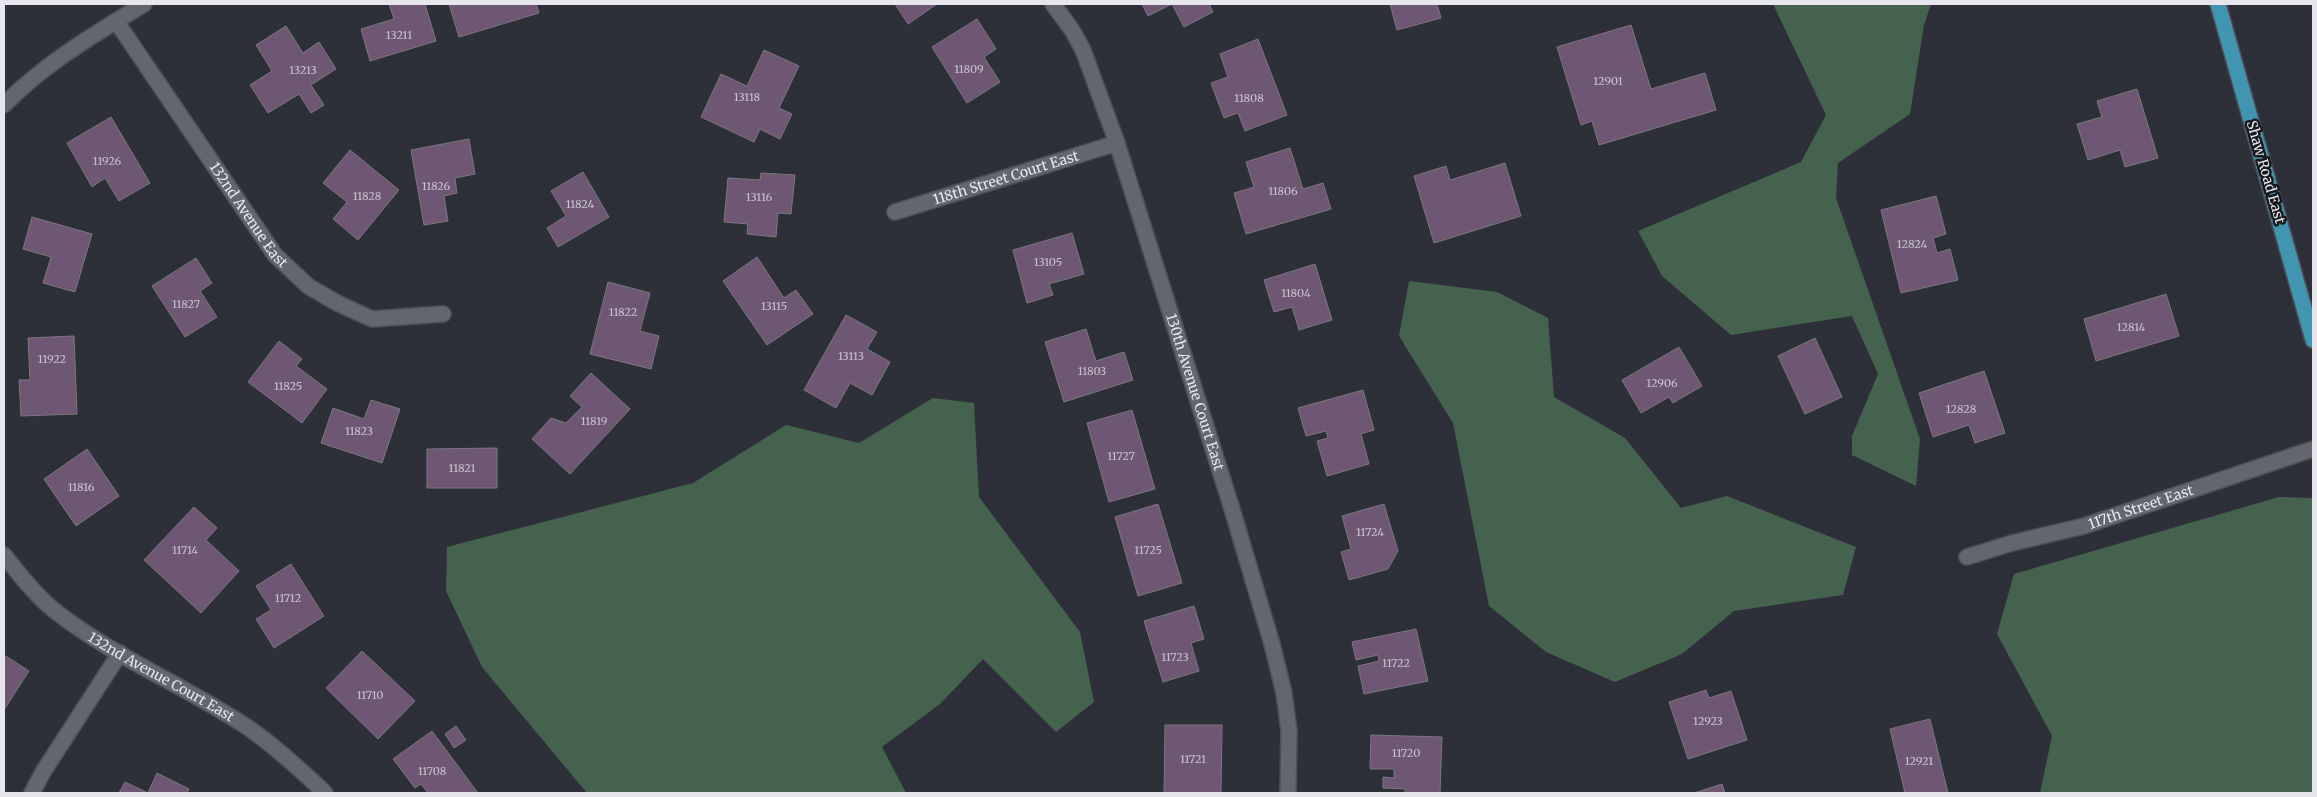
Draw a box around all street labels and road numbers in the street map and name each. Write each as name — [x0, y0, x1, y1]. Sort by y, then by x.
street label: Shaw Road East — [2243, 118, 2289, 226]
street label: 118th Street Court East — [931, 146, 1081, 209]
street label: 132nd Avenue East — [206, 159, 292, 272]
street label: 130th Avenue Court East — [1162, 311, 1228, 473]
street label: 117th Street East — [2086, 481, 2196, 533]
street label: 132nd Avenue Court East — [85, 628, 238, 726]

